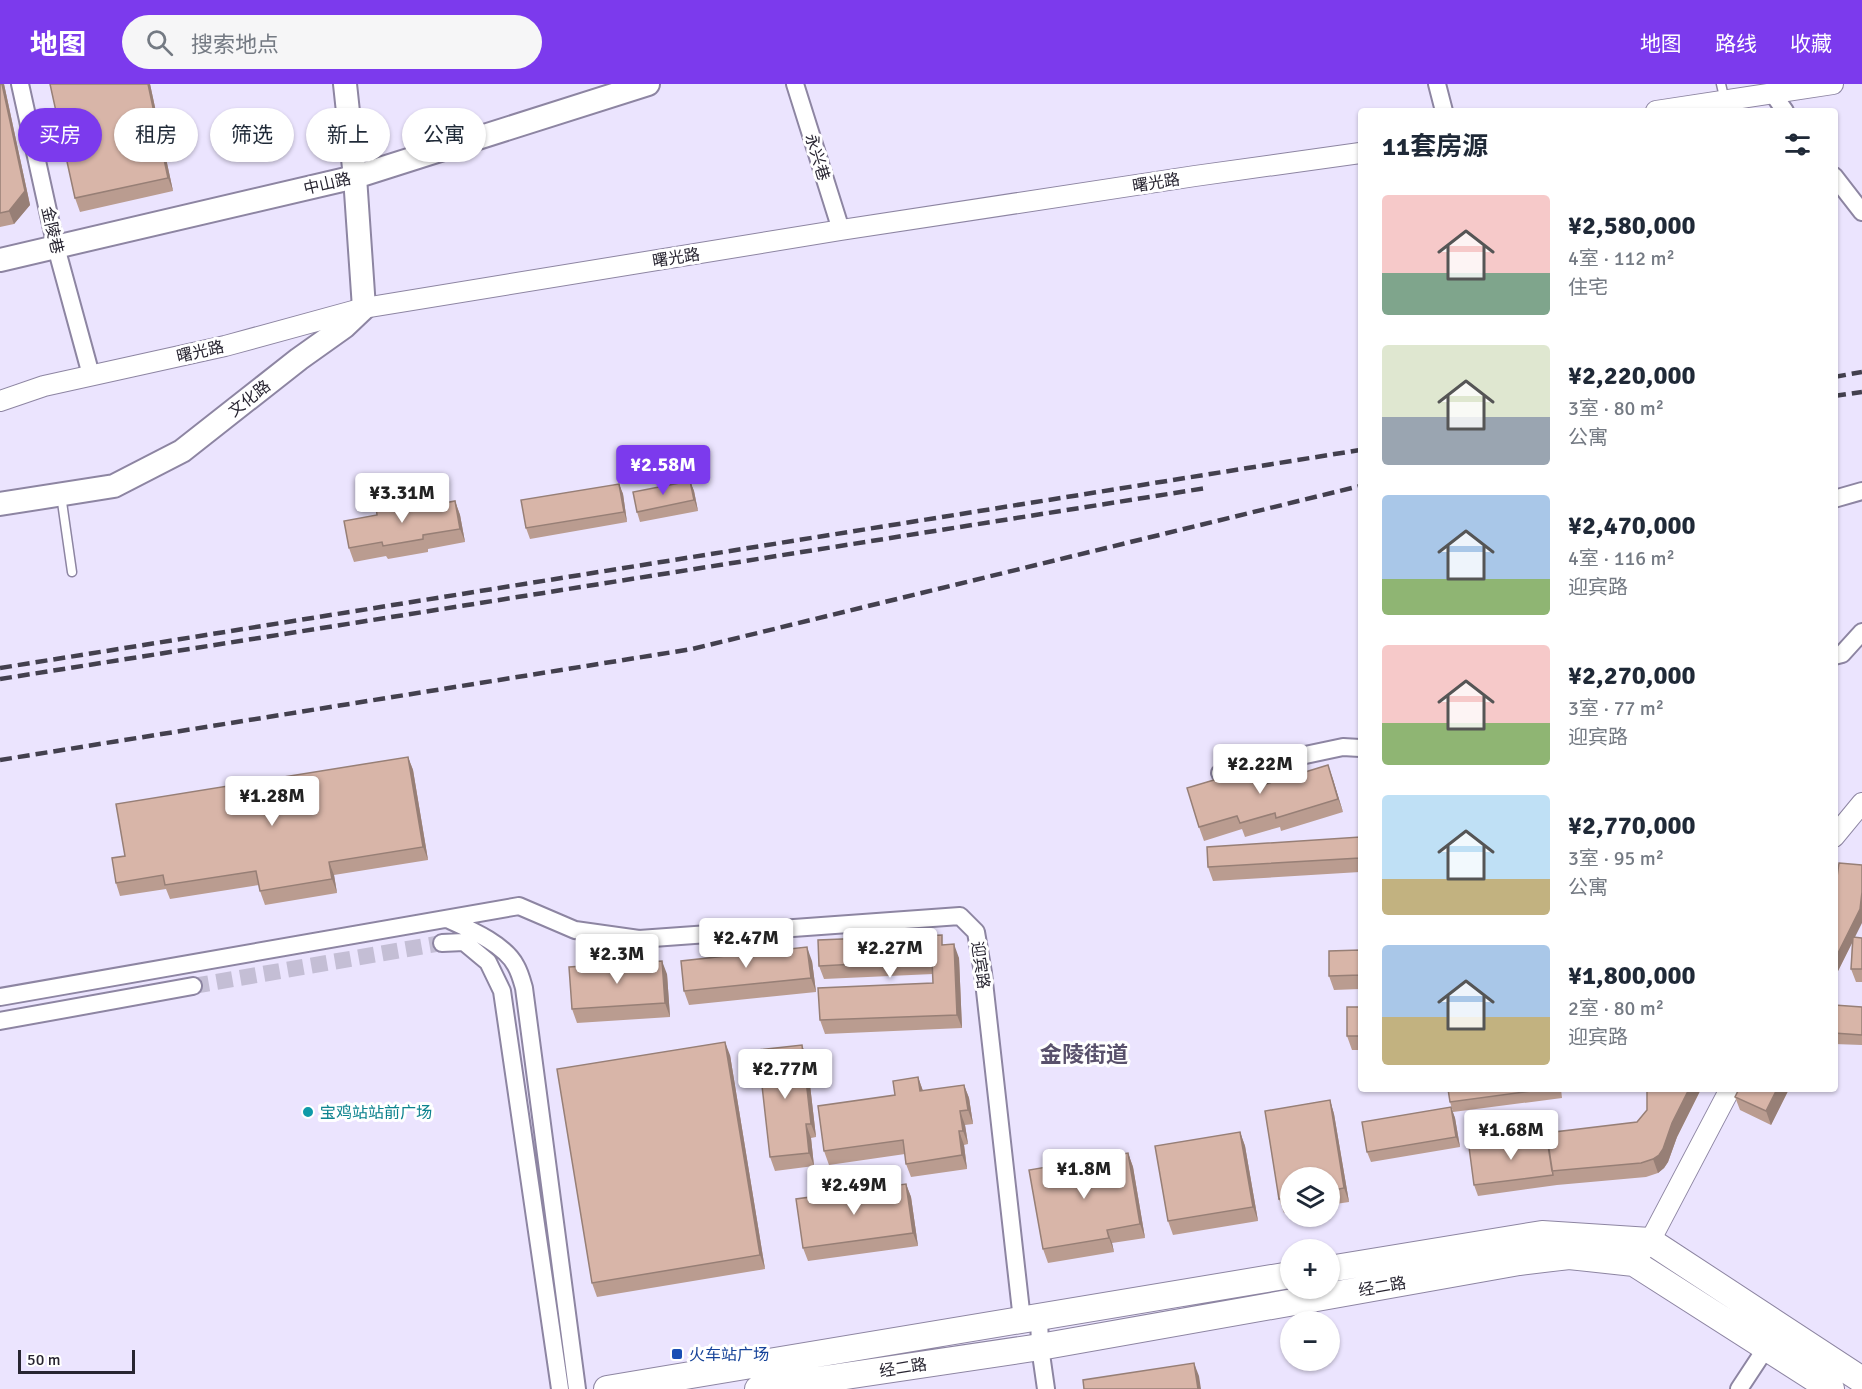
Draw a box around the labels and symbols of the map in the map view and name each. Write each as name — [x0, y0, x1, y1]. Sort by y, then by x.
street label: 永兴巷 — [800, 131, 834, 183]
street label: 中山路 — [302, 169, 353, 199]
street label: 曙光路 — [1131, 169, 1181, 197]
street label: 金陵巷 — [37, 205, 67, 256]
street label: 曙光路 — [651, 244, 701, 272]
street label: 曙光路 — [175, 337, 226, 367]
street label: 文化路 — [225, 376, 275, 421]
pin: ¥2.58M — [614, 445, 712, 496]
pin: ¥3.31M — [353, 473, 451, 524]
pin: ¥2.22M — [1211, 744, 1309, 795]
pin: ¥1.28M — [223, 776, 321, 827]
pin: ¥2.47M — [697, 918, 795, 969]
pin: ¥2.27M — [841, 928, 939, 979]
pin: ¥2.3M — [575, 934, 659, 985]
street label: 迎宾路 — [967, 940, 993, 990]
district label: 金陵街道 — [1040, 1041, 1128, 1068]
pin: ¥2.77M — [736, 1049, 834, 1100]
place label: 宝鸡站站前广场 — [320, 1103, 432, 1123]
marker: 宝鸡站站前广场 — [301, 1105, 315, 1119]
pin: ¥1.68M — [1462, 1110, 1560, 1161]
pin: ¥1.8M — [1042, 1149, 1126, 1200]
pin: ¥2.49M — [805, 1165, 903, 1216]
street label: 经二路 — [1357, 1273, 1408, 1301]
place label: 火车站广场 — [689, 1345, 769, 1365]
scale bar — [18, 1347, 135, 1374]
marker: 火车站广场 — [670, 1347, 684, 1361]
street label: 经二路 — [878, 1354, 928, 1382]

